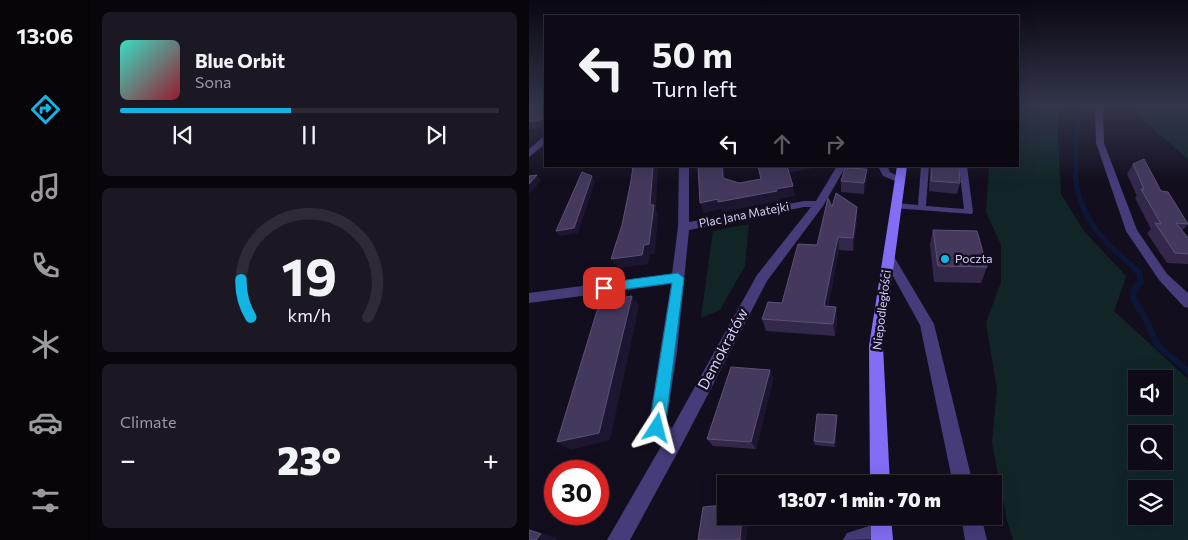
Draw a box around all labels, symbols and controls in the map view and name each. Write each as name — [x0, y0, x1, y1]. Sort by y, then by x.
text: 13:06 — [17, 22, 73, 49]
text: 50 m — [652, 32, 733, 75]
icon: left — [569, 35, 634, 100]
text: Blue Orbit — [195, 49, 285, 72]
text: Sona — [195, 72, 231, 91]
text: Turn left — [652, 75, 737, 102]
icon: directions — [28, 92, 63, 127]
icon: previous — [169, 121, 197, 149]
icon: pause — [295, 121, 323, 149]
icon: next — [422, 121, 450, 149]
icon: left — [715, 130, 743, 158]
icon: ahead — [768, 130, 796, 158]
icon: right — [821, 130, 849, 158]
icon: music — [28, 170, 63, 205]
street label: Plac Jana Matejki — [697, 198, 790, 231]
text: 19 — [282, 243, 337, 307]
icon: phone — [28, 248, 63, 283]
place label: Poczta — [955, 251, 993, 265]
marker: Poczta — [939, 253, 951, 265]
pin — [583, 267, 625, 309]
street label: Niepodległości — [869, 269, 893, 351]
icon: arrive — [590, 274, 618, 302]
text: km/h — [288, 304, 331, 326]
street label: Demokratów — [693, 305, 751, 392]
icon: climate — [28, 327, 63, 362]
map controls — [1128, 370, 1173, 525]
button: sound — [1128, 370, 1173, 415]
position arrow — [630, 401, 682, 453]
icon: car — [28, 405, 63, 440]
text: Climate — [120, 412, 176, 431]
button: search — [1128, 425, 1173, 470]
text: 23° — [277, 436, 341, 483]
text: − — [120, 442, 136, 476]
text: + — [483, 442, 499, 476]
speed limit sign: 30 — [544, 460, 609, 525]
button: layers — [1128, 480, 1173, 525]
icon: filters — [28, 483, 63, 518]
text: 13:07 · 1 min · 70 m — [778, 488, 941, 511]

